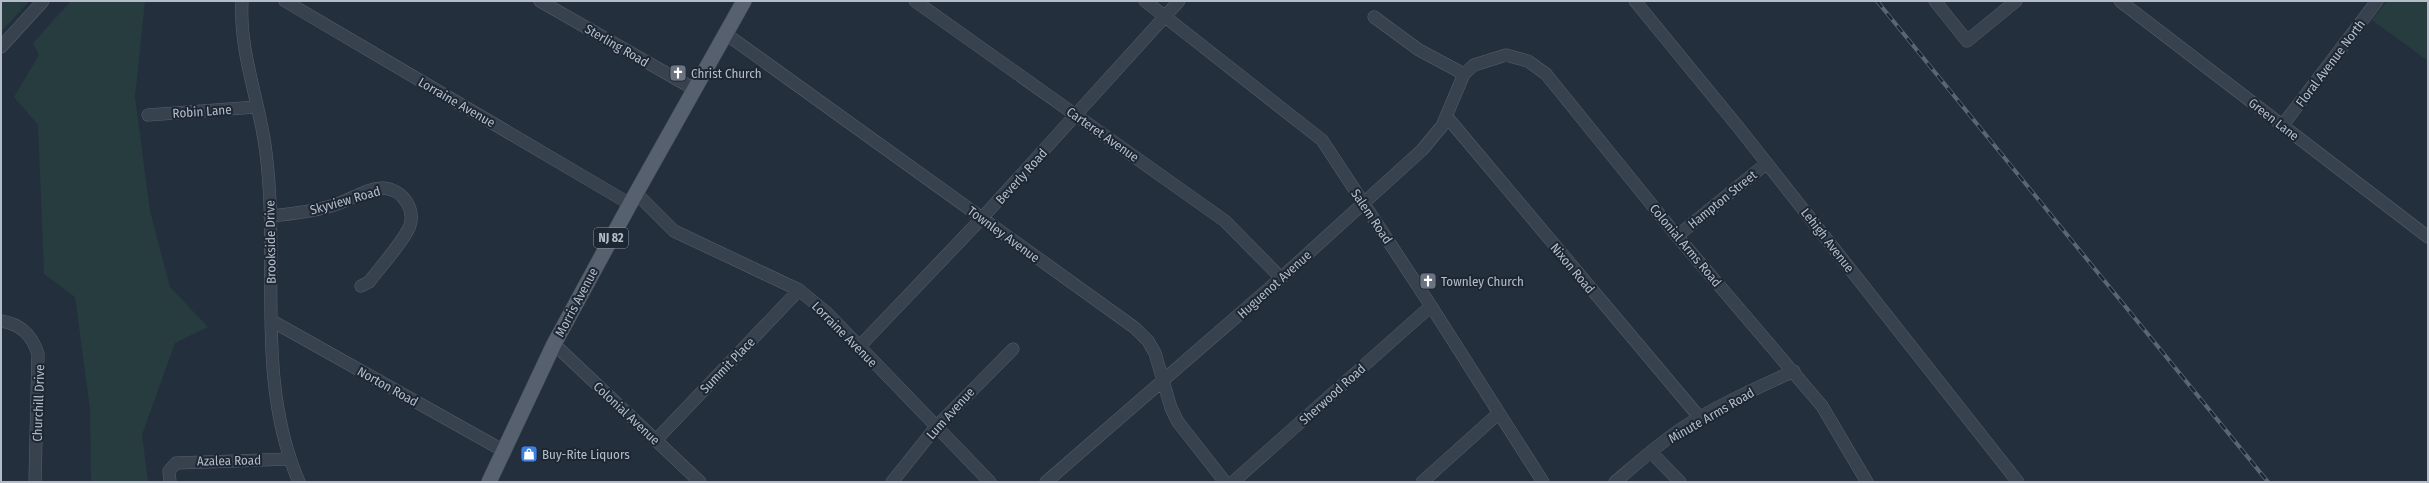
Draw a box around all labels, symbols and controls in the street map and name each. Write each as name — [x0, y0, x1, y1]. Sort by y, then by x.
street label: Floral Avenue North — [2293, 17, 2368, 110]
street label: Sterling Road — [582, 21, 651, 70]
church icon: Christ Church — [668, 63, 688, 83]
place label: Christ Church — [691, 66, 762, 81]
street label: Lorraine Avenue — [416, 74, 498, 130]
street label: Green Lane — [2246, 95, 2302, 144]
street label: Robin Lane — [172, 102, 232, 121]
street label: Carteret Avenue — [1064, 104, 1142, 165]
street label: Beverly Road — [993, 146, 1050, 207]
street label: Hampton Street — [1685, 167, 1760, 232]
street label: Skyview Road — [308, 183, 382, 218]
street label: Salem Road — [1348, 186, 1395, 246]
street label: Brookside Drive — [262, 200, 279, 284]
street label: Colonial Arms Road — [1647, 201, 1725, 290]
street label: Townley Avenue — [965, 203, 1043, 266]
street label: Lehigh Avenue — [1798, 205, 1857, 275]
road number: NJ 82 — [594, 228, 628, 248]
street label: Nixon Road — [1547, 240, 1598, 296]
street label: Huguenot Avenue — [1234, 247, 1314, 321]
street label: Morris Avenue — [552, 265, 601, 339]
church icon: Townley Church — [1418, 271, 1438, 291]
place label: Townley Church — [1441, 274, 1524, 289]
street label: Lorraine Avenue — [809, 299, 880, 370]
street label: Summit Place — [697, 334, 758, 396]
street label: Sherwood Road — [1296, 361, 1368, 428]
street label: Churchill Drive — [30, 364, 47, 442]
street label: Norton Road — [355, 364, 421, 409]
street label: Colonial Avenue — [590, 379, 663, 448]
street label: Lum Avenue — [923, 384, 978, 442]
street label: Minute Arms Road — [1666, 385, 1757, 446]
shop icon: Buy-Rite Liquors — [519, 444, 539, 464]
place label: Buy-Rite Liquors — [542, 447, 630, 462]
street label: Azalea Road — [197, 452, 261, 469]

